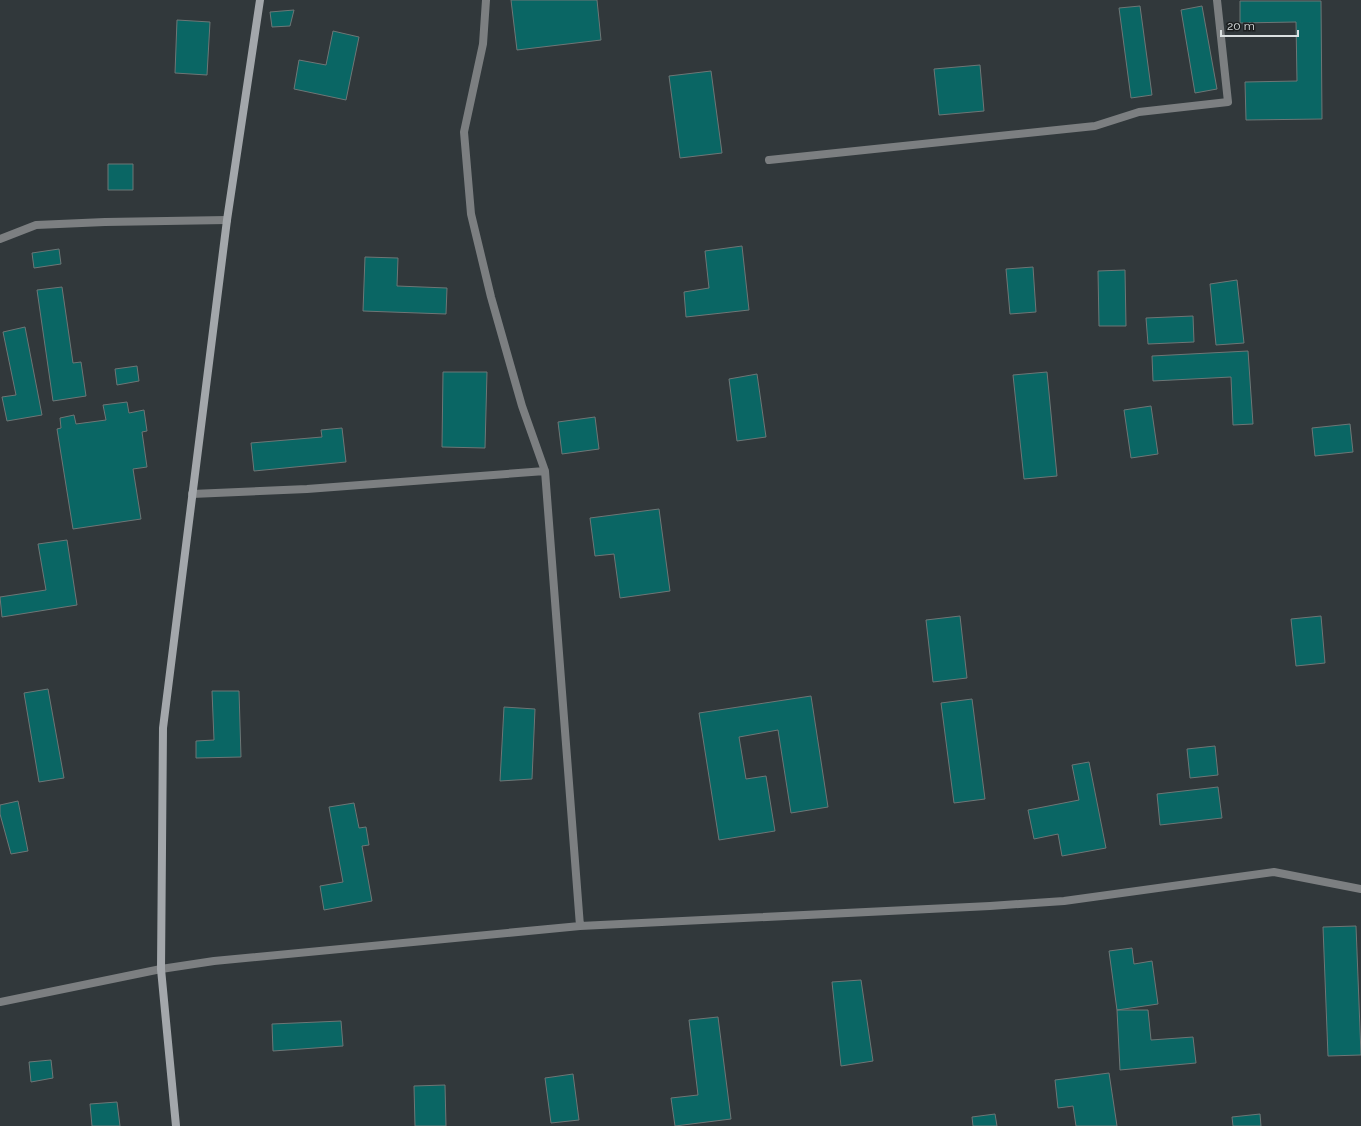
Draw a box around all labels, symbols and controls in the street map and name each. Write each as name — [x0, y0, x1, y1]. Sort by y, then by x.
scale bar — [1221, 12, 1298, 38]
text: 20 m — [1227, 19, 1255, 33]

